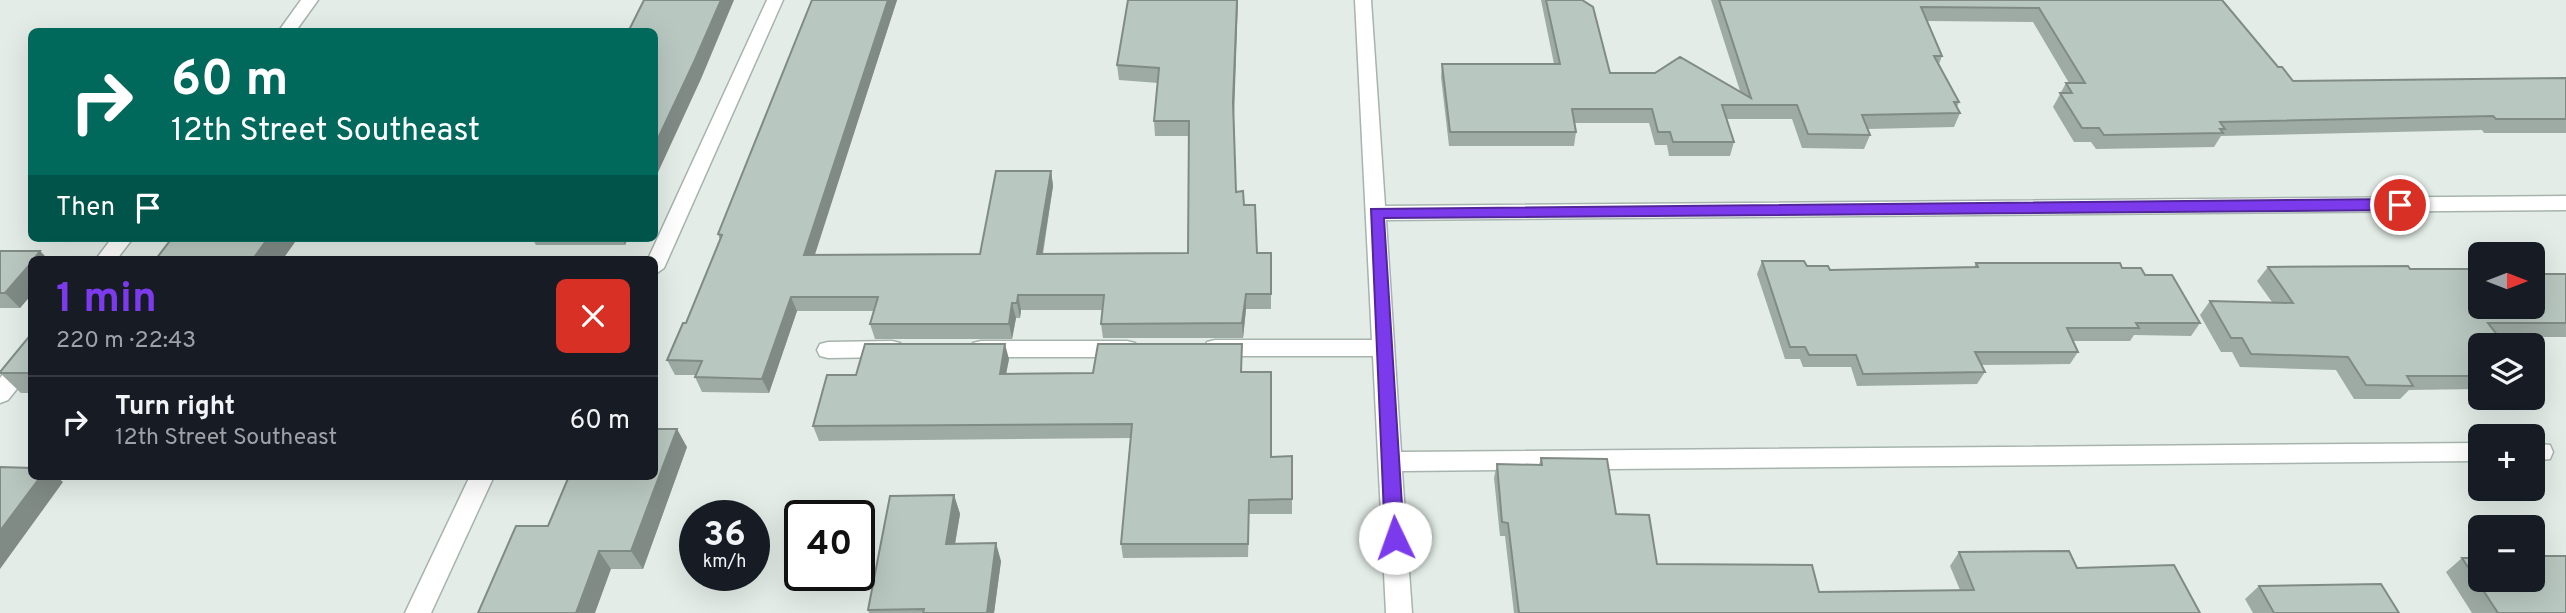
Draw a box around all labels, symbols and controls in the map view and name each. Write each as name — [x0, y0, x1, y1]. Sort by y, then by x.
text: 60 m — [171, 51, 289, 113]
icon: right — [56, 56, 147, 147]
text: 12th Street Southeast — [171, 112, 480, 152]
pin — [2370, 175, 2430, 235]
icon: arrive — [2381, 186, 2419, 224]
icon: arrive — [129, 189, 167, 227]
text: Then — [56, 192, 115, 225]
north arrow — [2468, 242, 2544, 318]
map controls — [2468, 242, 2545, 592]
text: 1 min — [56, 274, 157, 327]
button: close — [556, 279, 630, 353]
text: 220 m · 22:43 — [56, 327, 196, 356]
button: layers — [2468, 333, 2545, 410]
text: Turn right — [115, 391, 235, 424]
icon: right — [56, 403, 94, 441]
text: 60 m — [570, 405, 630, 438]
text: 12th Street Southeast — [115, 424, 337, 453]
button: + — [2468, 424, 2545, 501]
speed limit sign: 40 — [784, 500, 875, 591]
position arrow — [1358, 501, 1432, 575]
text: 36 — [703, 514, 746, 558]
button: − — [2468, 515, 2545, 592]
text: km/h — [703, 551, 746, 574]

